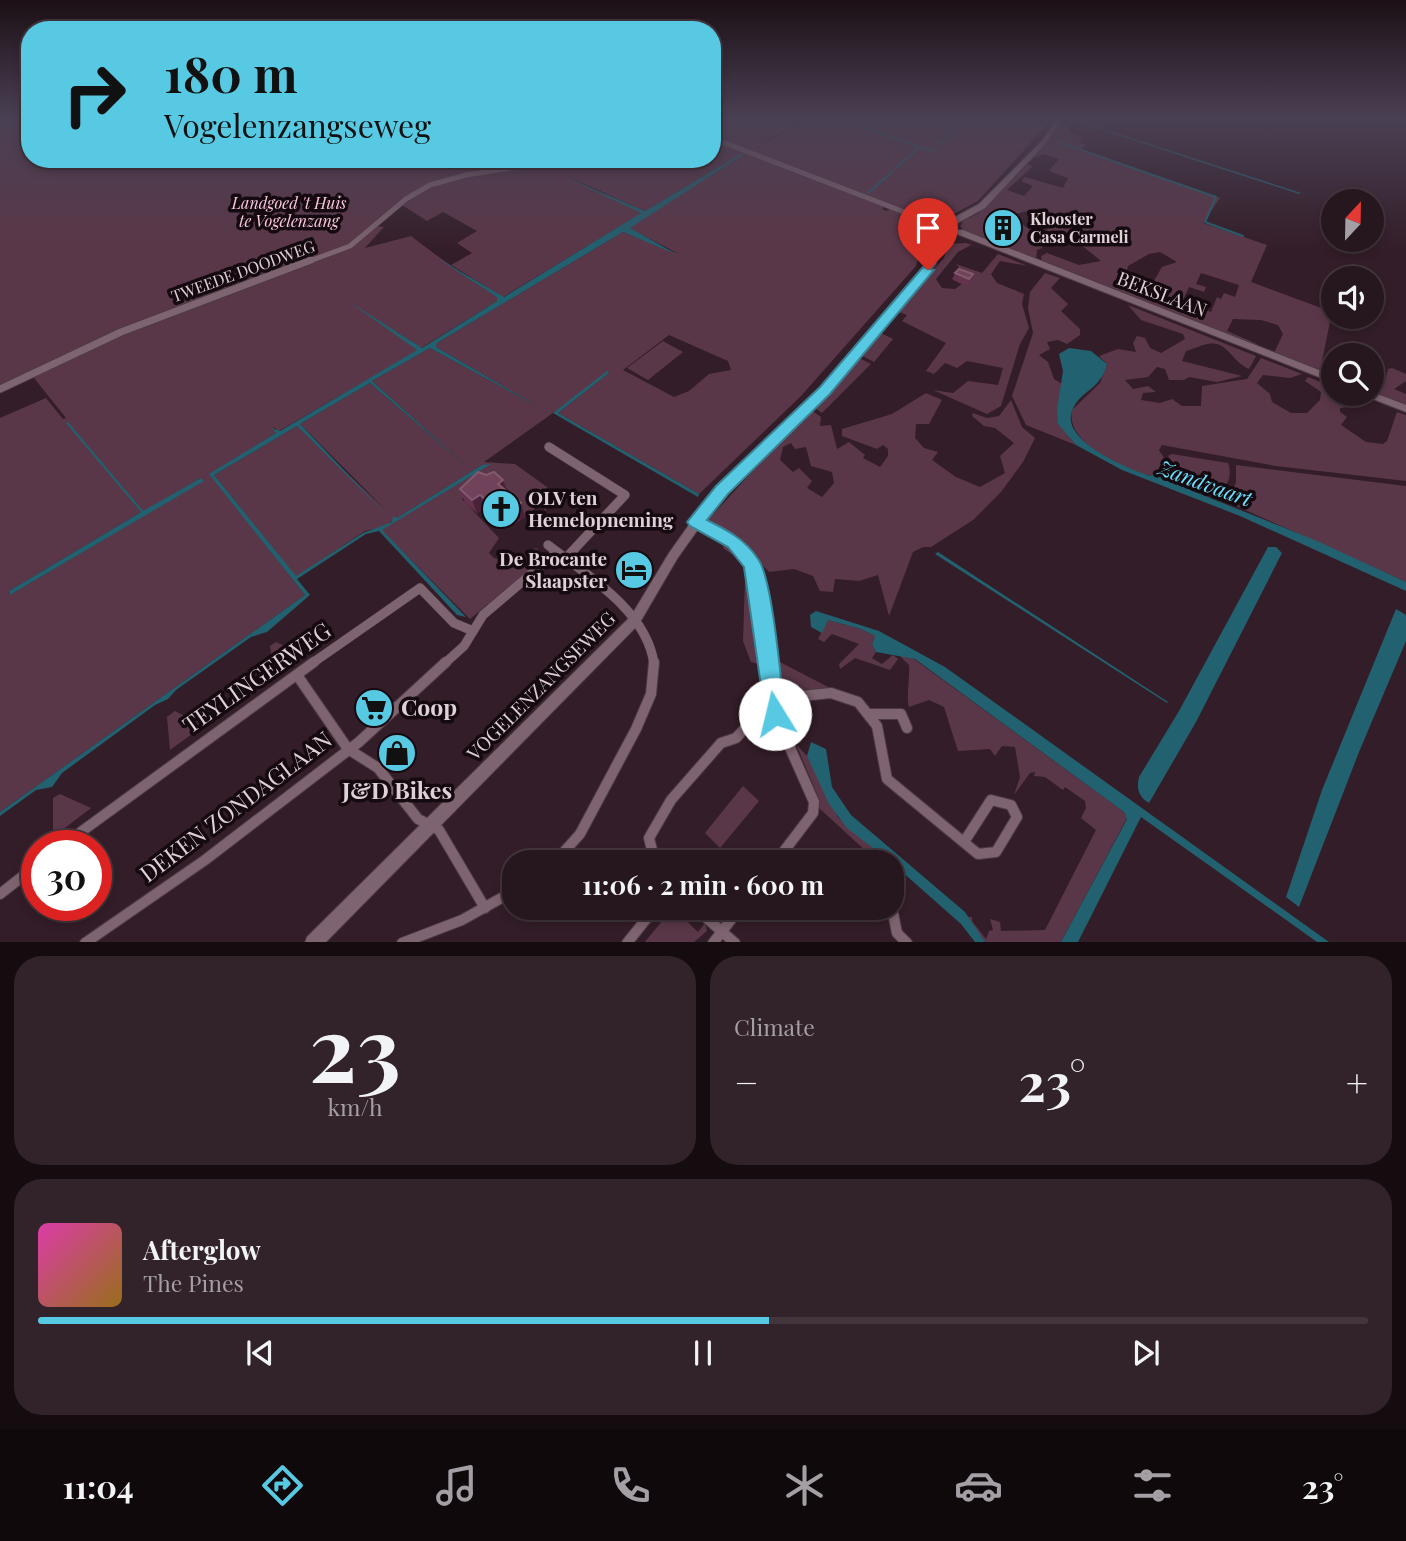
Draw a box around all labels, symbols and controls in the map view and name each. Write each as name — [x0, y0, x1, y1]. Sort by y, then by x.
text: 180 m — [164, 40, 298, 105]
icon: right — [49, 49, 140, 140]
text: Vogelenzangseweg — [164, 103, 431, 146]
north arrow — [1321, 189, 1384, 252]
map controls — [1321, 189, 1384, 406]
park label: Landgoed 't Huis te Vogelenzang — [231, 192, 346, 231]
pin — [898, 198, 958, 270]
building icon: Klooster Casa Carmeli — [982, 207, 1024, 249]
place label: Klooster Casa Carmeli — [1030, 208, 1129, 247]
icon: arrive — [909, 209, 947, 247]
street label: TWEEDE DOODWEG — [168, 235, 317, 306]
street label: BEKSLAAN — [1114, 264, 1211, 322]
button: sound — [1321, 266, 1384, 329]
button: search — [1321, 343, 1384, 406]
water label: Zandvaart — [1154, 452, 1257, 512]
place label: OLV ten Hemelopneming — [528, 484, 674, 532]
church icon: OLV ten Hemelopneming — [480, 488, 522, 530]
place label: De Brocante Slaapster — [499, 545, 607, 593]
hotel icon: De Brocante Slaapster — [613, 549, 655, 591]
street label: VOGELENZANGSEWEG — [460, 605, 620, 766]
street label: TEYLINGERWEG — [176, 614, 336, 739]
position arrow — [738, 677, 812, 751]
supermarket icon: Coop — [353, 687, 395, 729]
place label: Coop — [401, 691, 457, 722]
street label: DEKEN ZONDAGLAAN — [133, 723, 338, 888]
shop icon: J&D Bikes — [376, 732, 418, 774]
place label: J&D Bikes — [341, 774, 452, 805]
speed limit sign: 30 — [21, 830, 112, 921]
text: 11:06 · 2 min · 600 m — [582, 867, 824, 902]
text: 23 — [309, 985, 401, 1106]
text: Climate — [734, 1011, 815, 1042]
text: 23° — [1019, 1046, 1086, 1115]
text: − — [734, 1056, 759, 1107]
text: + — [1346, 1056, 1368, 1107]
text: km/h — [327, 1091, 383, 1122]
text: Afterglow — [143, 1232, 261, 1267]
text: The Pines — [143, 1267, 244, 1298]
icon: previous — [241, 1334, 279, 1372]
icon: pause — [684, 1334, 722, 1372]
icon: next — [1127, 1334, 1165, 1372]
icon: directions — [258, 1461, 307, 1510]
icon: music — [432, 1461, 481, 1510]
icon: phone — [606, 1461, 655, 1510]
icon: climate — [780, 1461, 829, 1510]
icon: car — [954, 1461, 1003, 1510]
icon: filters — [1128, 1461, 1177, 1510]
text: 11:04 — [62, 1464, 134, 1507]
text: 23° — [1302, 1464, 1343, 1507]

